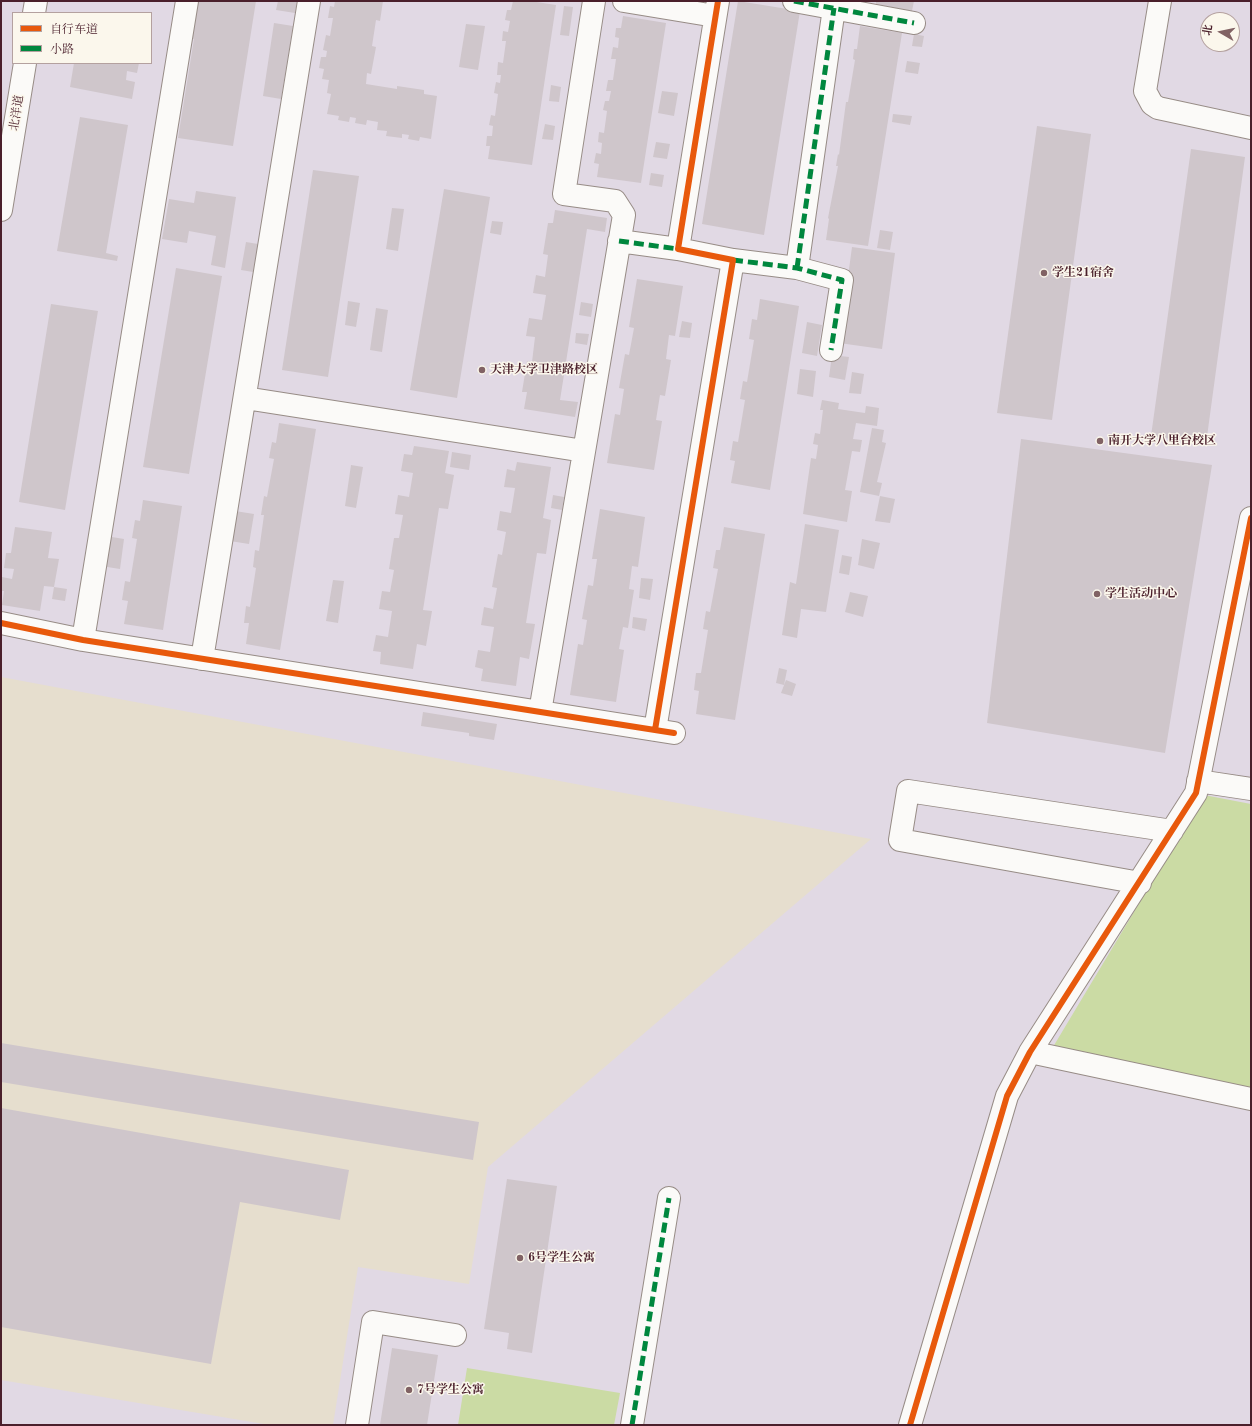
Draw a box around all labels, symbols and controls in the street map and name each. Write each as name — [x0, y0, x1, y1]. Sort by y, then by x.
legend — [12, 12, 152, 64]
north arrow — [1200, 12, 1240, 52]
text: 自行车道 — [50, 24, 98, 36]
text: 北 — [1202, 24, 1215, 36]
text: 小路 — [50, 44, 74, 56]
street label: 北洋道 — [7, 94, 27, 132]
place label: 学生21宿舍 — [1052, 266, 1114, 280]
marker: 学生21宿舍 — [1039, 268, 1049, 278]
place label: 天津大学卫津路校区 — [490, 363, 598, 377]
marker: 天津大学卫津路校区 — [477, 365, 487, 375]
place label: 南开大学八里台校区 — [1108, 434, 1216, 448]
marker: 南开大学八里台校区 — [1095, 436, 1105, 446]
place label: 学生活动中心 — [1105, 587, 1177, 601]
marker: 学生活动中心 — [1092, 589, 1102, 599]
place label: 6号学生公寓 — [528, 1251, 595, 1265]
marker: 6号学生公寓 — [515, 1253, 525, 1263]
place label: 7号学生公寓 — [417, 1383, 484, 1397]
marker: 7号学生公寓 — [404, 1385, 414, 1395]

